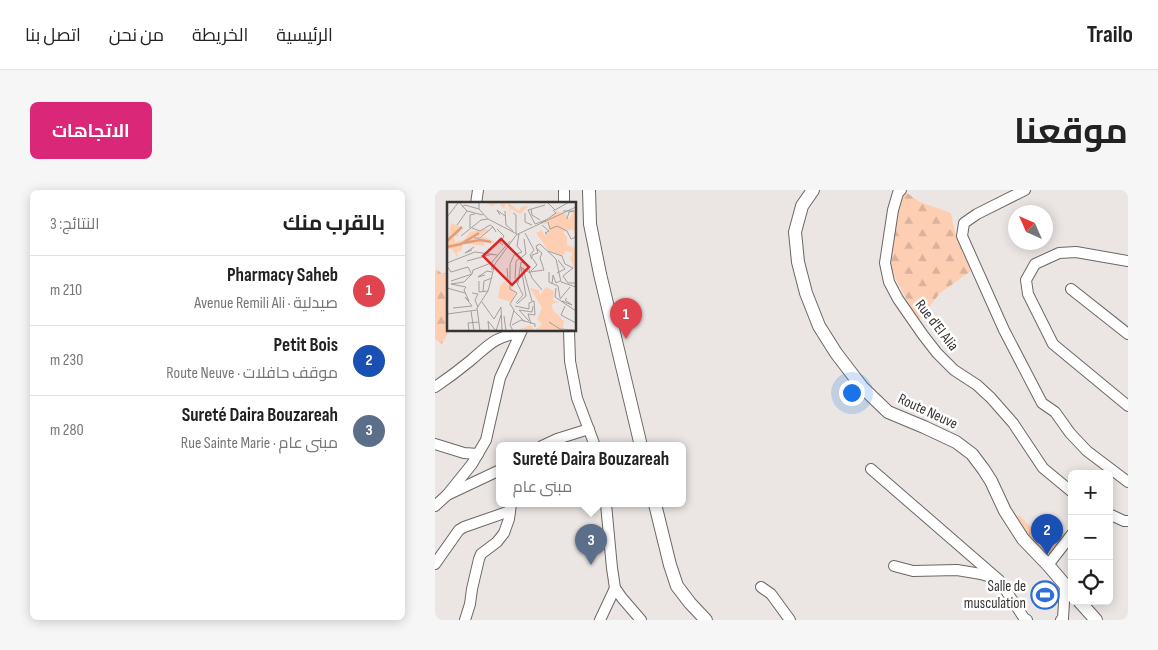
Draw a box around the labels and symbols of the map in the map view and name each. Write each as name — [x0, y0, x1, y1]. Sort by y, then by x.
inset map — [447, 202, 576, 331]
north arrow — [1008, 205, 1053, 250]
street label: Rue d'El Alia — [911, 296, 963, 355]
pin: 1 — [610, 298, 642, 339]
your location — [839, 380, 865, 406]
street label: Route Neuve — [895, 389, 961, 434]
pin: 2 — [1031, 514, 1063, 555]
pin: 3 — [575, 524, 607, 565]
place label: Salle de musculation — [964, 577, 1026, 613]
sports icon: Salle de musculation — [1030, 580, 1060, 610]

